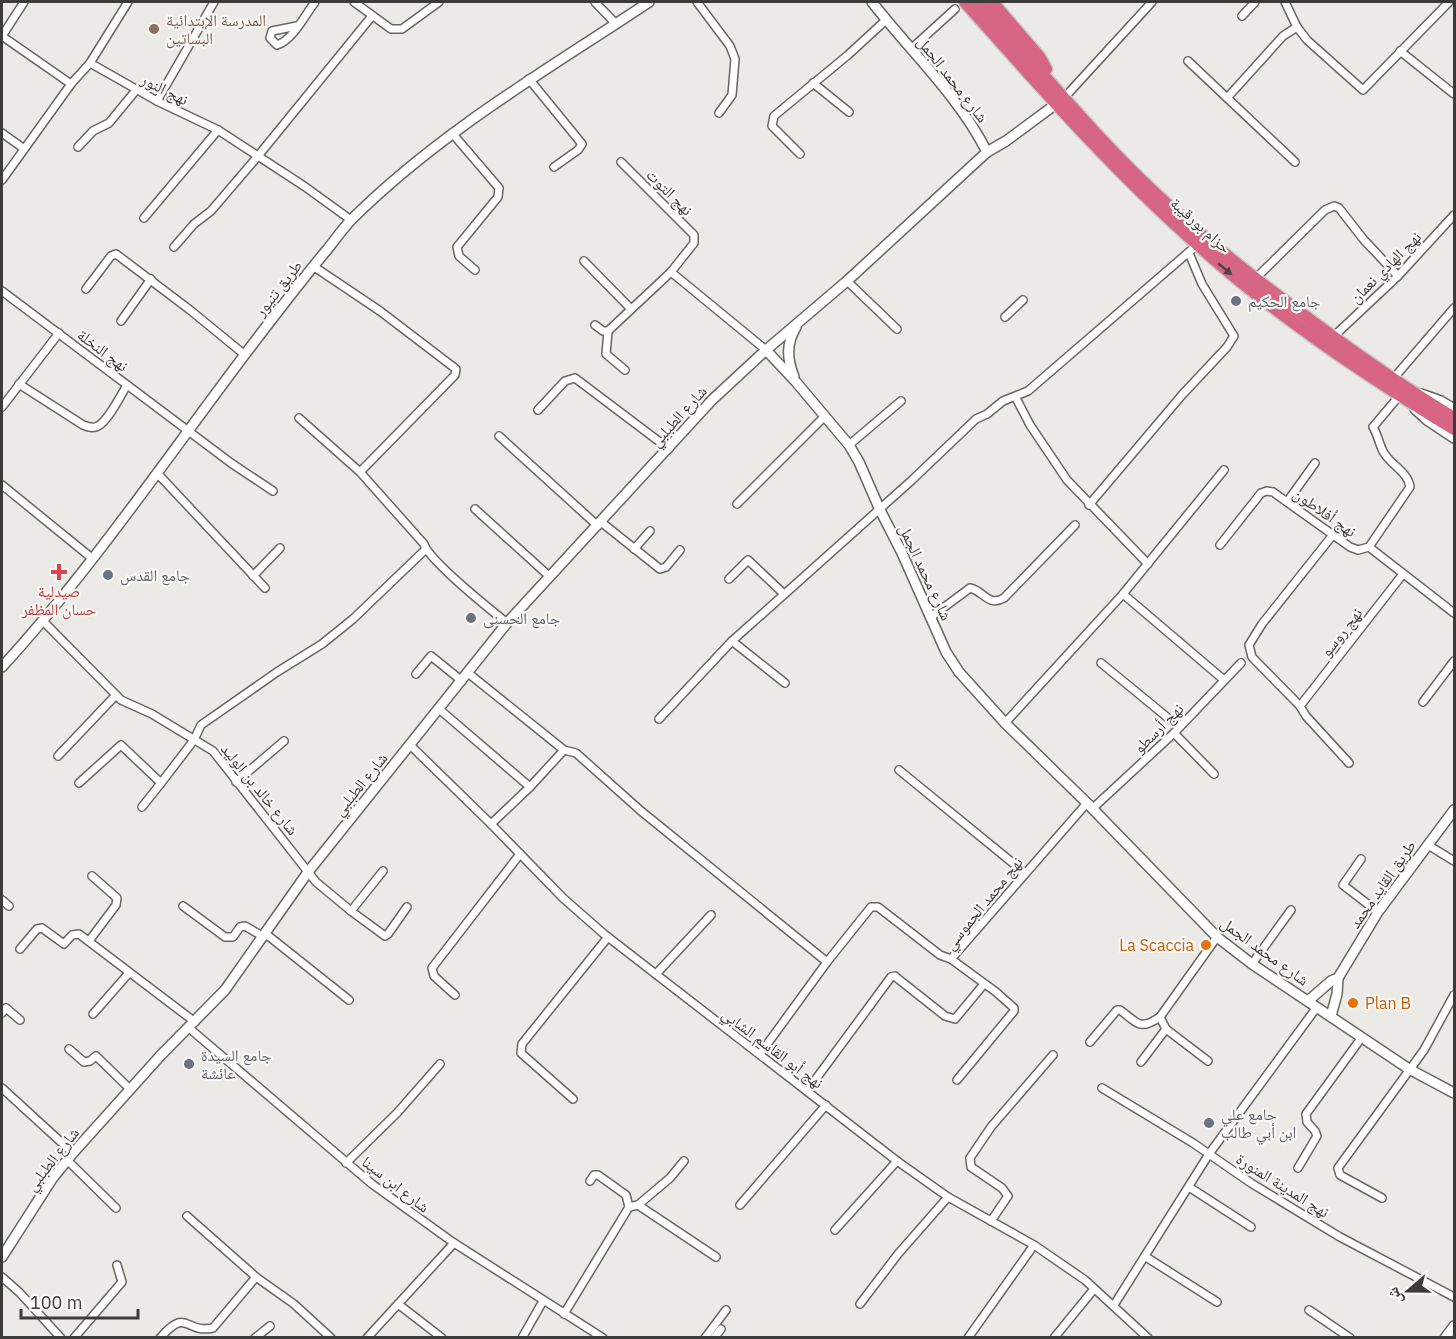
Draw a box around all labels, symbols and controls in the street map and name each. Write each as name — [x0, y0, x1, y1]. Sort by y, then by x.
place label: المدرسة الإبتدائية البساتين — [166, 10, 266, 49]
marker: المدرسة الإبتدائية البساتين — [147, 22, 161, 36]
street label: شارع محمد الجمل — [912, 32, 993, 127]
street label: نهج النور — [137, 68, 192, 110]
street label: نهج التوت — [642, 165, 697, 220]
street label: حزام بورقيبة — [1166, 193, 1235, 258]
street label: نهج الهادي نعمان — [1345, 227, 1427, 309]
street label: طريق تنيور — [249, 256, 307, 322]
one-way arrow — [1218, 262, 1233, 274]
place label: جامع الحكيم — [1248, 291, 1320, 312]
marker: جامع الحكيم — [1229, 294, 1243, 308]
street label: نهج النخلة — [73, 324, 132, 376]
street label: شارع الطبلبي — [645, 381, 713, 453]
street label: نهج أفلاطون — [1289, 483, 1360, 542]
street label: شارع محمد الجمل — [894, 521, 957, 624]
marker: صيدلية حسان المظفر — [52, 565, 66, 579]
place label: جامع القدس — [120, 565, 190, 586]
marker: جامع القدس — [101, 568, 115, 582]
place label: صيدلية حسان المظفر — [21, 581, 96, 620]
street label: نهج روسو — [1316, 604, 1367, 661]
place label: جامع الحسنى — [483, 608, 560, 629]
marker: جامع الحسنى — [464, 611, 478, 625]
street label: نهج أرسطو — [1129, 699, 1188, 758]
street label: شارع خالد بن الوليد — [216, 739, 303, 839]
street label: شارع الطبلبي — [328, 748, 394, 822]
street label: طريق القايد محمد — [1344, 836, 1421, 932]
street label: نهج محمد الجموسي — [939, 852, 1029, 956]
street label: شارع محمد الجمل — [1216, 912, 1313, 990]
place label: La Scaccia — [1119, 935, 1194, 955]
marker: La Scaccia — [1199, 938, 1213, 952]
place label: Plan B — [1365, 993, 1411, 1013]
marker: Plan B — [1346, 996, 1360, 1010]
street label: نهج أبو القاسم الشابي — [716, 1003, 828, 1095]
place label: جامع السيدة عائشة — [201, 1045, 272, 1083]
marker: جامع السيدة عائشة — [182, 1057, 196, 1071]
place label: جامع علي ابن أبي طالب — [1221, 1104, 1296, 1145]
marker: جامع علي ابن أبي طالب — [1202, 1116, 1216, 1130]
street label: شارع الطبلبي — [21, 1123, 86, 1197]
street label: نهج المدينة المنورة — [1232, 1148, 1333, 1222]
street label: شارع ابن سينا — [357, 1151, 434, 1217]
north arrow — [1378, 1261, 1438, 1321]
scale bar — [21, 1282, 138, 1320]
text: ش — [1382, 1285, 1406, 1308]
text: 100 m — [30, 1291, 82, 1314]

